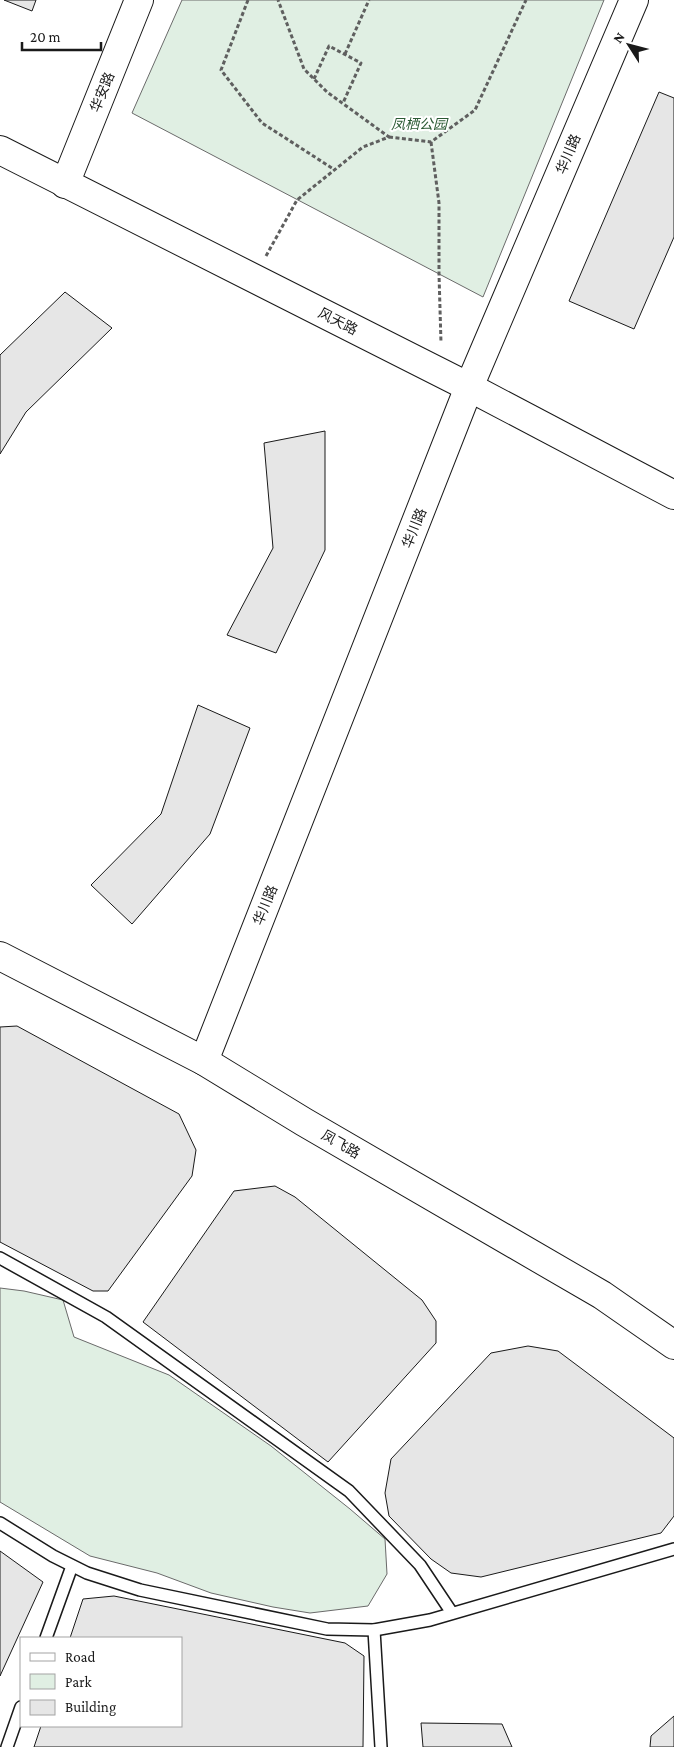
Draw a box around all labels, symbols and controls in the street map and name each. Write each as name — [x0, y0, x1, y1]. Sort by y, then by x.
scale bar — [22, 20, 101, 52]
north arrow — [604, 20, 654, 70]
text: N — [609, 28, 628, 46]
text: 20 m — [30, 29, 61, 45]
street label: 华安路 — [87, 70, 117, 114]
park label: 凤栖公园 — [391, 116, 449, 132]
street label: 华川路 — [552, 132, 584, 176]
street label: 风天路 — [316, 304, 360, 338]
street label: 华川路 — [399, 506, 429, 550]
street label: 华川路 — [250, 883, 280, 927]
street label: 凤飞路 — [319, 1127, 363, 1161]
legend — [20, 1637, 182, 1727]
text: Road — [65, 1649, 96, 1665]
text: Park — [65, 1674, 92, 1690]
text: Building — [65, 1699, 116, 1716]

